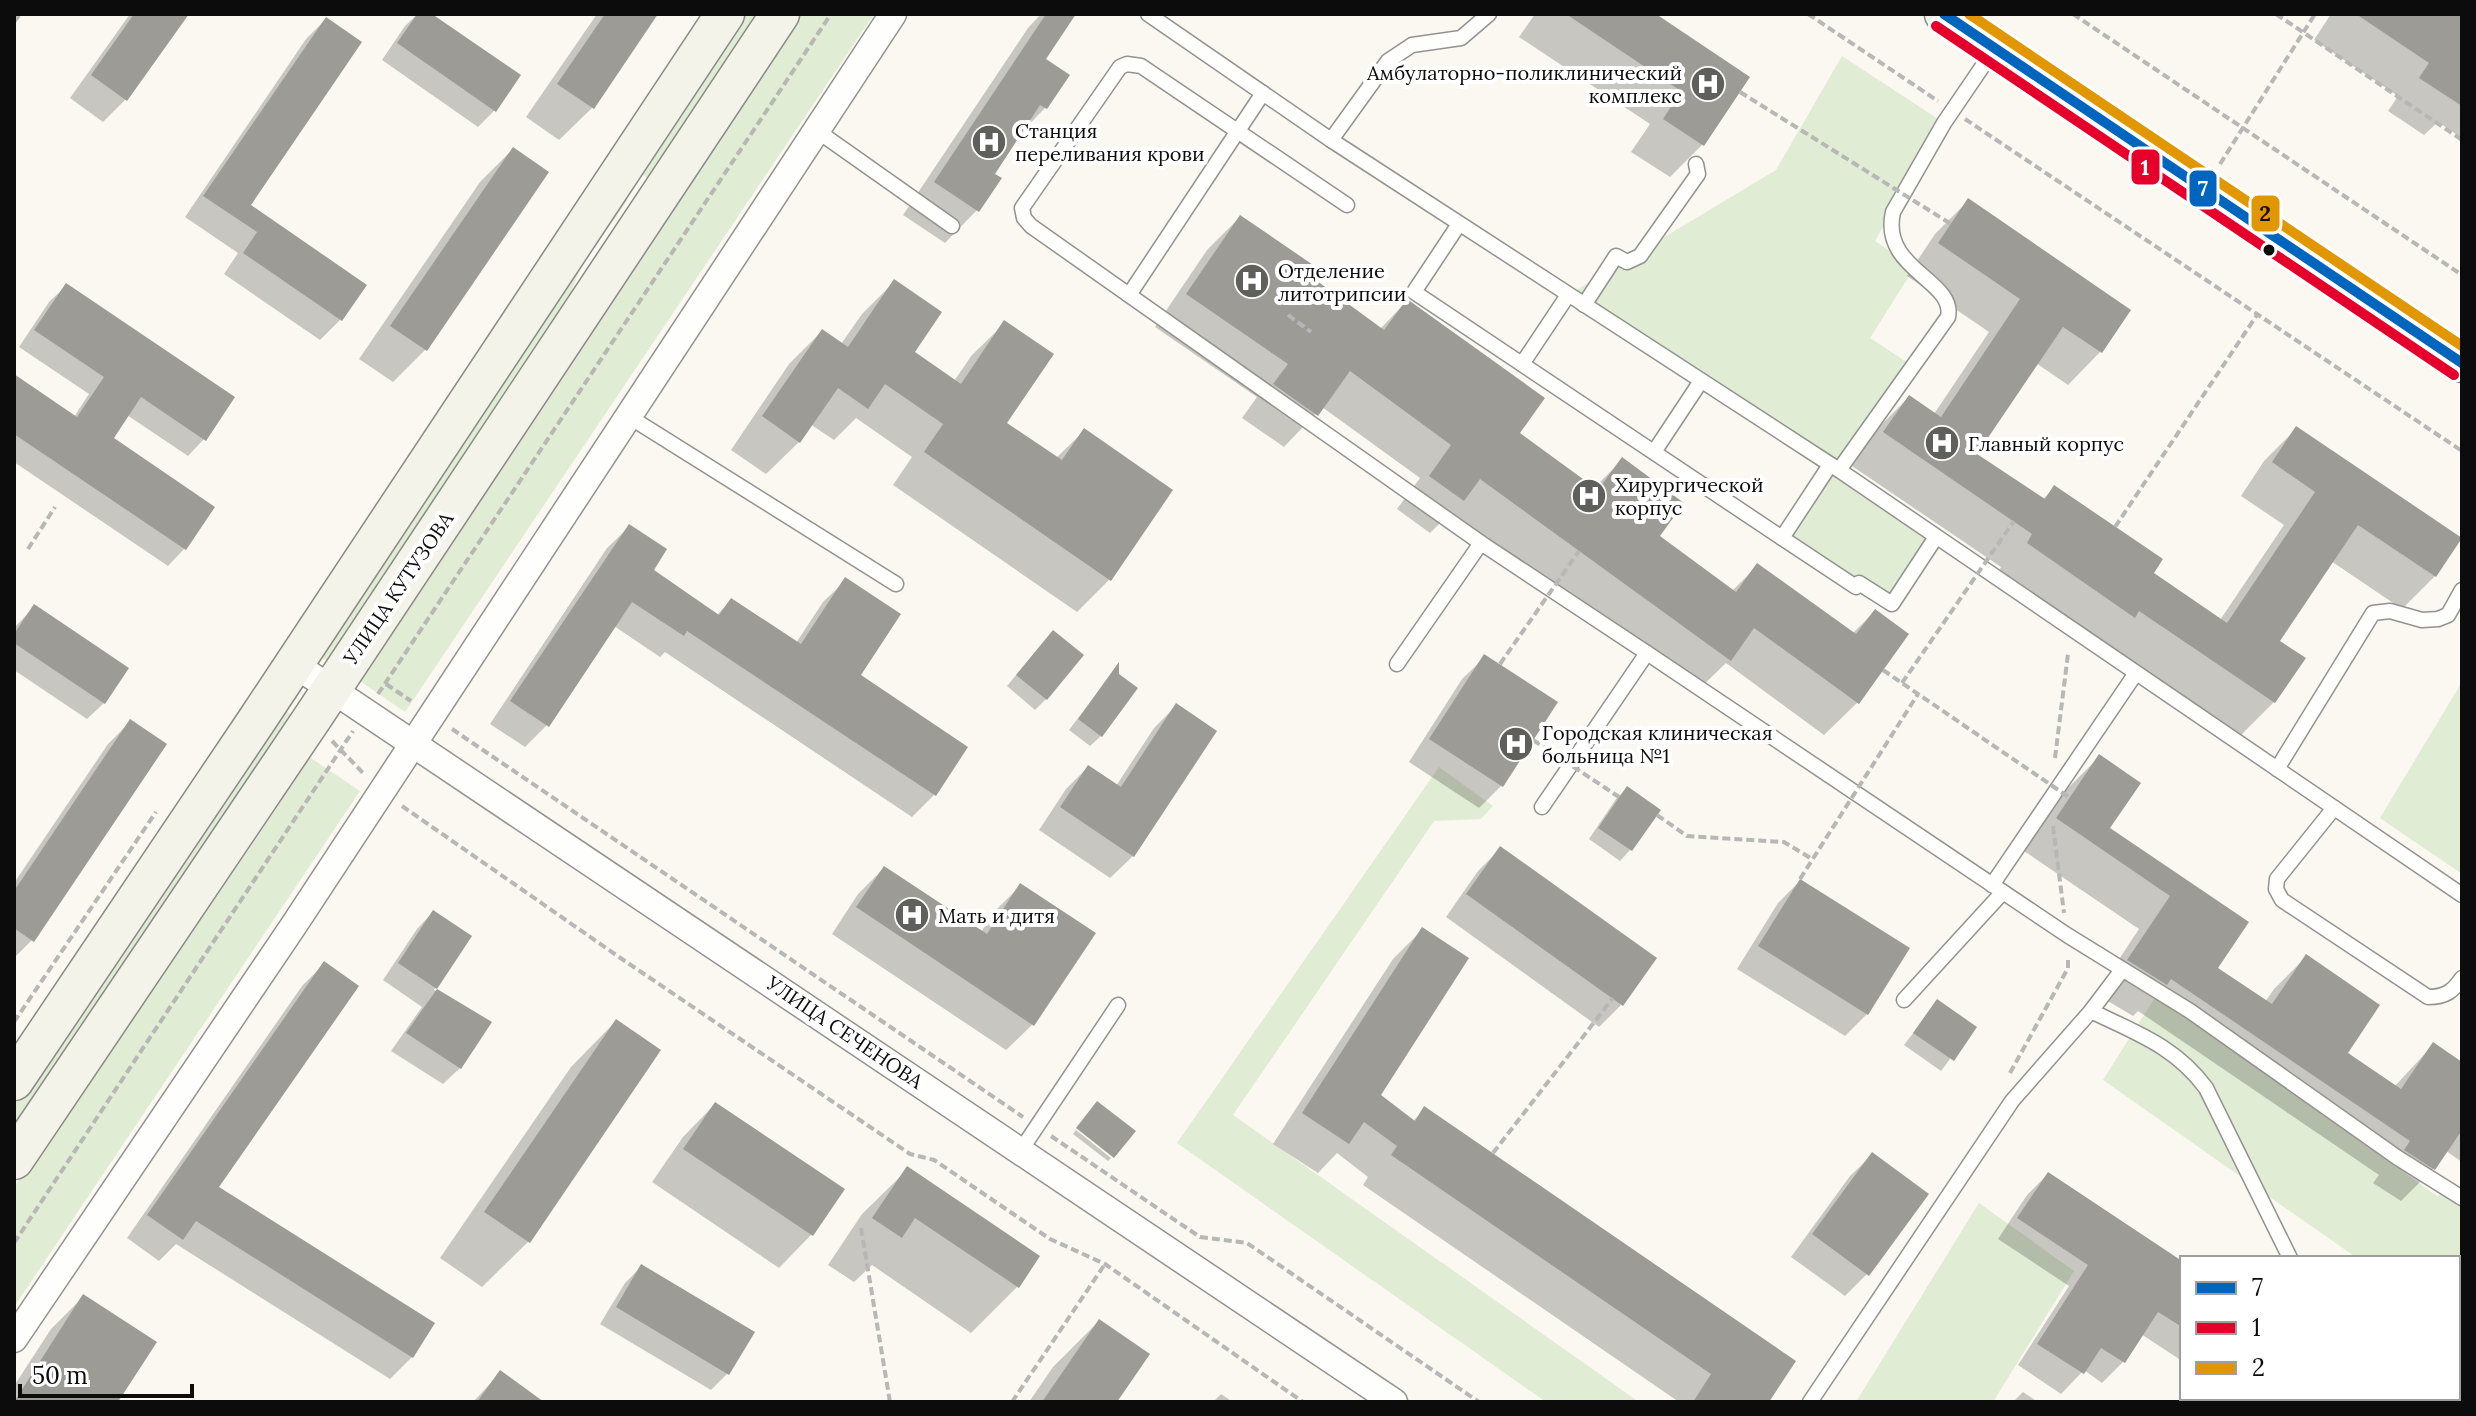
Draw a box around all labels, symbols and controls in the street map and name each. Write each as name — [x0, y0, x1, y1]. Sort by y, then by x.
place label: Амбулаторно-поликлинический комплекс — [1366, 60, 1682, 108]
hospital icon: Амбулаторно-поликлинический комплекс — [1689, 65, 1727, 103]
place label: Станция переливания крови — [1015, 118, 1205, 166]
hospital icon: Станция переливания крови — [970, 123, 1008, 161]
line badge: 1 — [2130, 148, 2161, 186]
text: 1 — [2141, 153, 2150, 181]
line badge: 7 — [2188, 169, 2218, 208]
text: 7 — [2198, 174, 2208, 202]
line badge: 2 — [2250, 194, 2281, 233]
text: 2 — [2259, 199, 2271, 227]
unlabelled marker — [2261, 242, 2277, 258]
place label: Отделение литотрипсии — [1278, 258, 1406, 306]
hospital icon: Отделение литотрипсии — [1233, 262, 1271, 300]
hospital icon: Главный корпус — [1923, 424, 1961, 462]
place label: Главный корпус — [1968, 431, 2124, 456]
place label: Хирургической корпус — [1615, 472, 1763, 520]
hospital icon: Хирургической корпус — [1570, 477, 1608, 515]
street label: УЛИЦА КУТУЗОВА — [337, 507, 459, 670]
place label: Городская клиническая больница №1 — [1542, 720, 1773, 768]
hospital icon: Городская клиническая больница №1 — [1497, 725, 1535, 763]
hospital icon: Мать и дитя — [893, 896, 931, 934]
place label: Мать и дитя — [938, 903, 1055, 928]
street label: УЛИЦА СЕЧЕНОВА — [761, 970, 929, 1094]
legend — [2180, 1256, 2460, 1400]
text: 7 — [2252, 1272, 2263, 1303]
text: 1 — [2252, 1312, 2261, 1343]
scale bar — [20, 1348, 192, 1398]
text: 2 — [2252, 1352, 2265, 1383]
text: 50 m — [32, 1360, 88, 1391]

